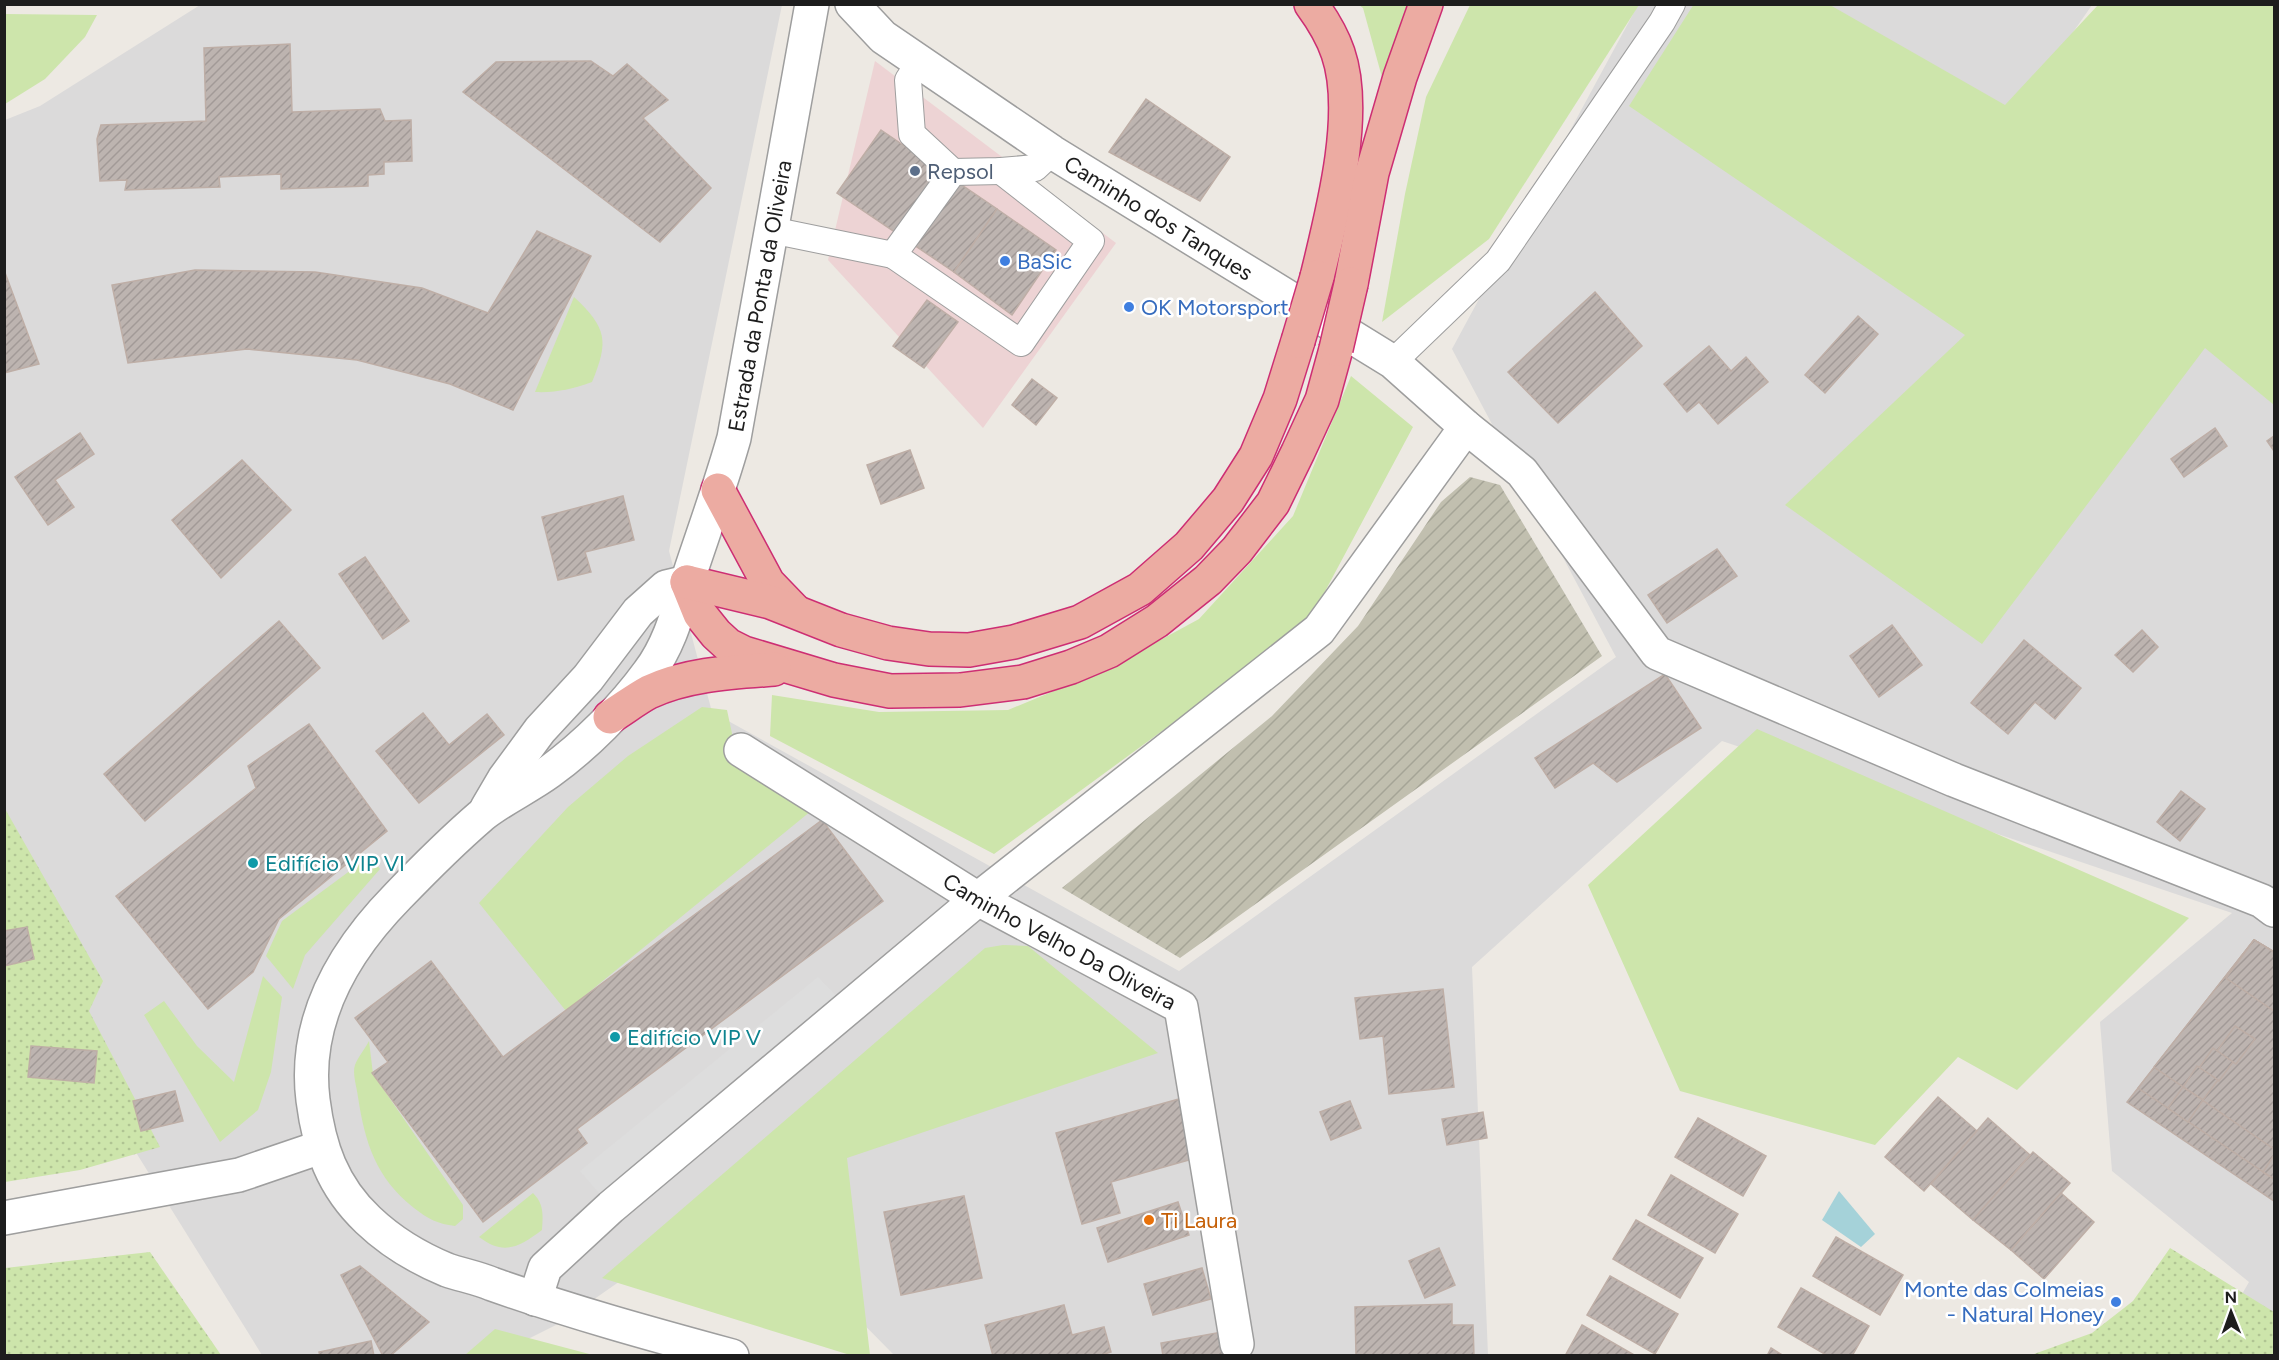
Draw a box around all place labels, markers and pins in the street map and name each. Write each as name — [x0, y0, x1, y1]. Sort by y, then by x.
place label: Repsol — [927, 158, 994, 185]
marker: Repsol — [908, 164, 922, 178]
place label: BaSic — [1017, 248, 1072, 275]
marker: BaSic — [998, 254, 1012, 268]
place label: OK Motorsport — [1141, 294, 1289, 321]
marker: OK Motorsport — [1122, 300, 1136, 314]
place label: Edifício VIP VI — [265, 850, 405, 877]
marker: Edifício VIP VI — [246, 856, 260, 870]
place label: Edifício VIP V — [627, 1024, 762, 1051]
marker: Edifício VIP V — [608, 1030, 622, 1044]
place label: Ti Laura — [1161, 1207, 1237, 1234]
marker: Ti Laura — [1142, 1213, 1156, 1227]
place label: Monte das Colmeias - Natural Honey — [1904, 1276, 2104, 1328]
marker: Monte das Colmeias - Natural Honey — [2109, 1295, 2123, 1309]

